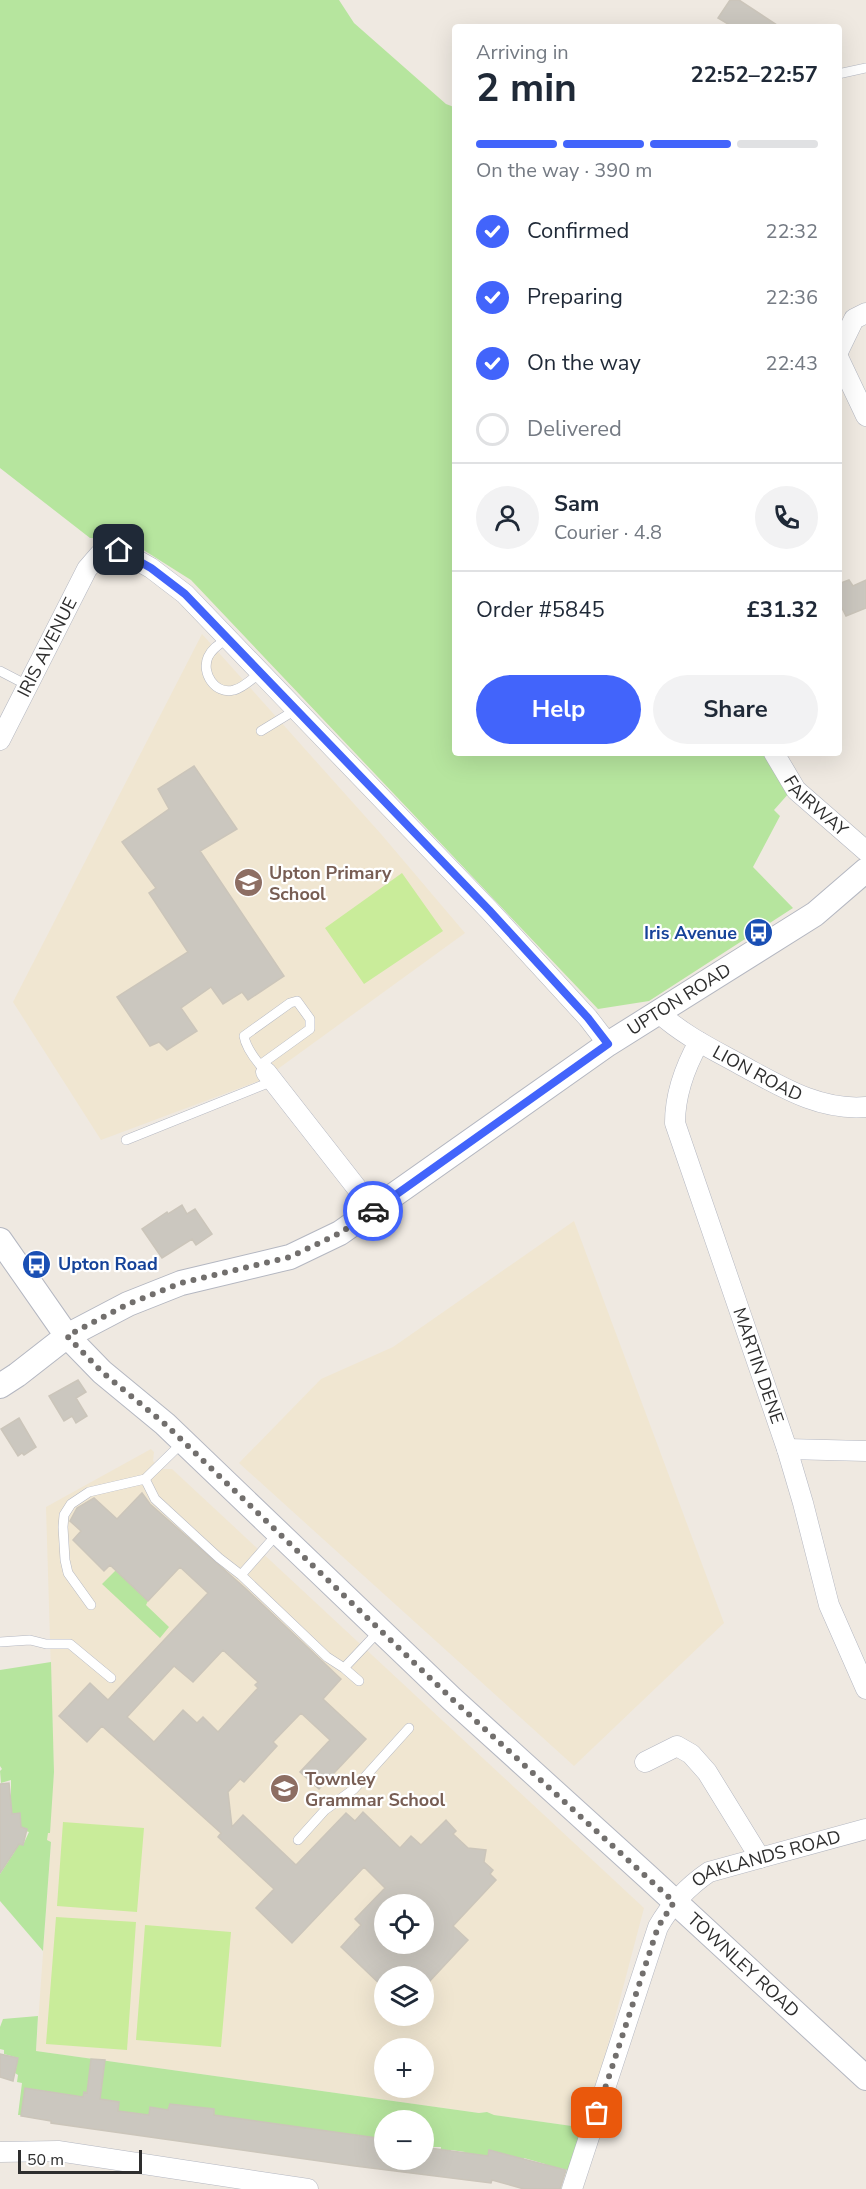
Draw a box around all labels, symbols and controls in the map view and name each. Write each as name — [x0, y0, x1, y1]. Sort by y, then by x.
text: Arriving in — [476, 39, 569, 66]
text: 22:52–22:57 — [690, 60, 818, 90]
text: 2 min — [476, 62, 577, 115]
text: On the way · 390 m — [476, 157, 652, 184]
icon: check — [476, 215, 509, 248]
text: Confirmed — [527, 216, 629, 246]
text: 22:32 — [765, 218, 818, 245]
icon: check — [476, 281, 509, 314]
text: Preparing — [527, 282, 623, 312]
text: 22:36 — [765, 284, 818, 311]
icon: check — [476, 347, 509, 380]
text: On the way — [527, 348, 641, 378]
text: 22:43 — [765, 350, 818, 377]
text: Delivered — [527, 414, 622, 444]
button: person — [476, 486, 539, 549]
button: phone — [755, 486, 818, 549]
text: Sam — [554, 489, 599, 519]
text: Courier · 4.8 — [554, 519, 662, 546]
pin — [93, 524, 144, 575]
icon: home — [102, 533, 135, 566]
street label: IRIS AVENUE — [12, 593, 83, 701]
text: Order #5845 — [476, 595, 605, 625]
text: £31.32 — [747, 595, 818, 625]
button: Help — [476, 675, 641, 744]
button: Share — [653, 675, 818, 744]
street label: FAIRWAY — [778, 771, 853, 842]
place label: Upton Primary School — [269, 861, 392, 906]
school or university icon: Upton Primary School — [232, 867, 264, 899]
bus stop icon: Iris Avenue — [742, 917, 774, 949]
place label: Iris Avenue — [644, 921, 737, 945]
street label: UPTON ROAD — [623, 958, 735, 1041]
street label: LION ROAD — [708, 1040, 806, 1107]
courier — [343, 1181, 403, 1241]
icon: car — [357, 1195, 390, 1228]
bus stop icon: Upton Road — [21, 1248, 53, 1280]
place label: Upton Road — [58, 1252, 158, 1276]
street label: MARTIN DENE — [727, 1304, 789, 1427]
place label: Townley Grammar School — [305, 1767, 446, 1812]
school or university icon: Townley Grammar School — [268, 1773, 300, 1805]
street label: OAKLANDS ROAD — [686, 1824, 843, 1893]
map controls — [374, 1894, 434, 2170]
button: locate — [374, 1894, 434, 1954]
street label: TOWNLEY ROAD — [682, 1907, 805, 2023]
button: layers — [374, 1966, 434, 2026]
button: + — [374, 2038, 434, 2098]
pin — [571, 2087, 622, 2138]
icon: bag — [580, 2096, 613, 2129]
button: − — [374, 2110, 434, 2170]
scale bar — [18, 2147, 142, 2174]
text: 50 m — [27, 2149, 64, 2171]

